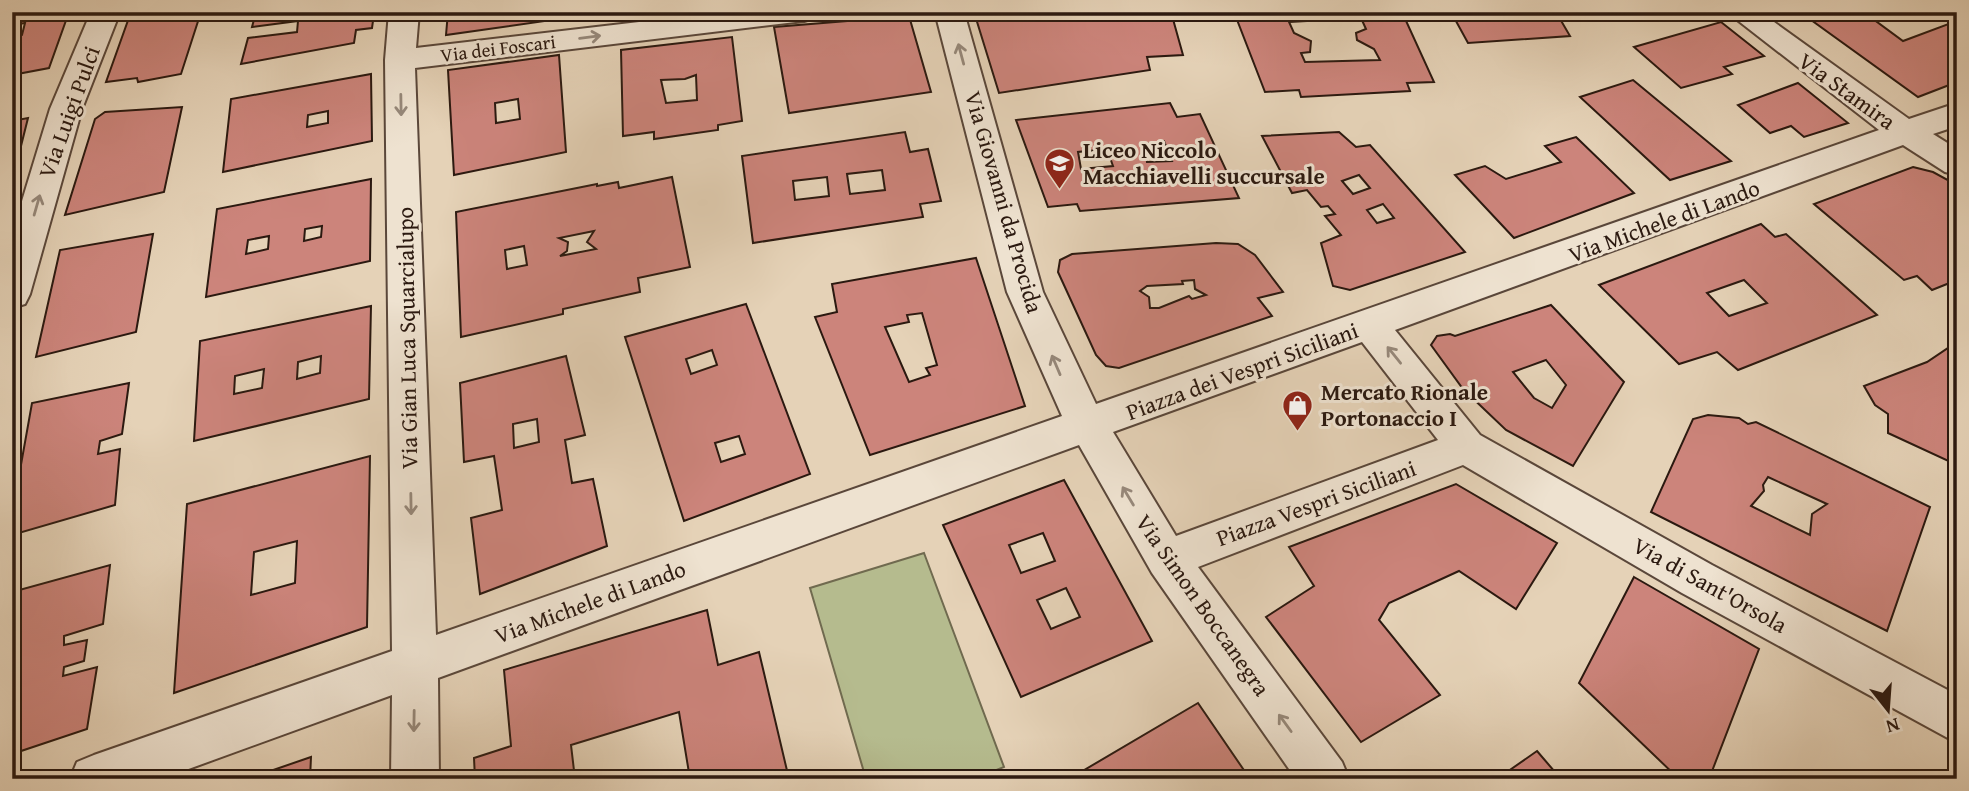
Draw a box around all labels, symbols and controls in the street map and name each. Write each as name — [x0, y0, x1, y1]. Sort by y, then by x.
street label: Via dei Foscari — [439, 27, 557, 69]
one-way arrow — [578, 31, 600, 44]
street label: Via Luigi Pulci — [29, 41, 108, 183]
one-way arrow — [954, 44, 967, 66]
street label: Via Stamira — [1792, 44, 1903, 137]
street label: Via Giovanni da Procida — [957, 87, 1052, 317]
one-way arrow — [395, 93, 408, 116]
place label: Liceo Niccolo Macchiavelli succursale — [1083, 133, 1325, 192]
school or university icon: Liceo Niccolo Macchiavelli succursale — [1043, 146, 1077, 190]
street label: Via Michele di Lando — [1564, 171, 1764, 270]
one-way arrow — [32, 194, 45, 216]
street label: Via Gian Luca Squarcialupo — [388, 207, 425, 470]
street label: Piazza dei Vespri Siciliani — [1121, 313, 1363, 428]
one-way arrow — [1387, 346, 1402, 364]
one-way arrow — [1049, 355, 1062, 376]
place label: Mercato Rionale Portonaccio I — [1321, 375, 1488, 434]
shop icon: Mercato Rionale Portonaccio I — [1281, 388, 1315, 432]
street label: Piazza Vespri Siciliani — [1211, 451, 1420, 554]
one-way arrow — [1121, 486, 1135, 506]
one-way arrow — [404, 492, 418, 515]
street label: Via Simon Boccanegra — [1128, 507, 1279, 702]
street label: Via di Sant'Orsola — [1627, 528, 1794, 641]
street label: Via Michele di Lando — [490, 552, 690, 651]
north arrow — [1854, 676, 1924, 746]
one-way arrow — [407, 709, 421, 732]
text: N — [1883, 711, 1903, 742]
one-way arrow — [1278, 714, 1292, 733]

